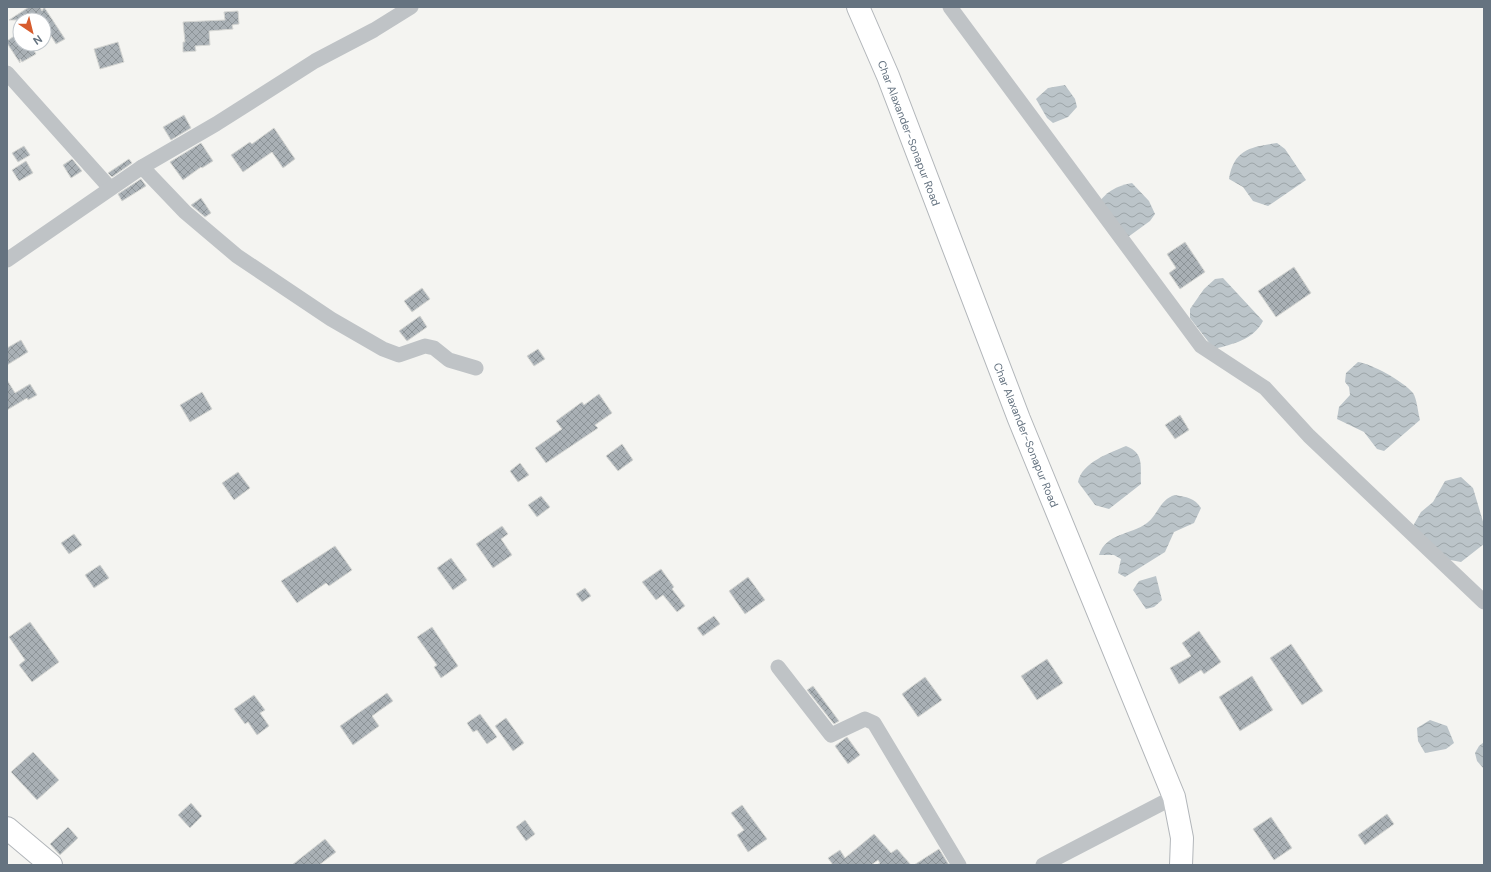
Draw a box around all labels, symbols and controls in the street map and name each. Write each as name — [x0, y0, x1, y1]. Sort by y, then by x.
north arrow — [12, 12, 52, 52]
text: N — [30, 32, 45, 48]
street label: Char Alaxander-Sonapur Road — [875, 58, 943, 208]
street label: Char Alaxander-Sonapur Road — [991, 361, 1062, 509]

